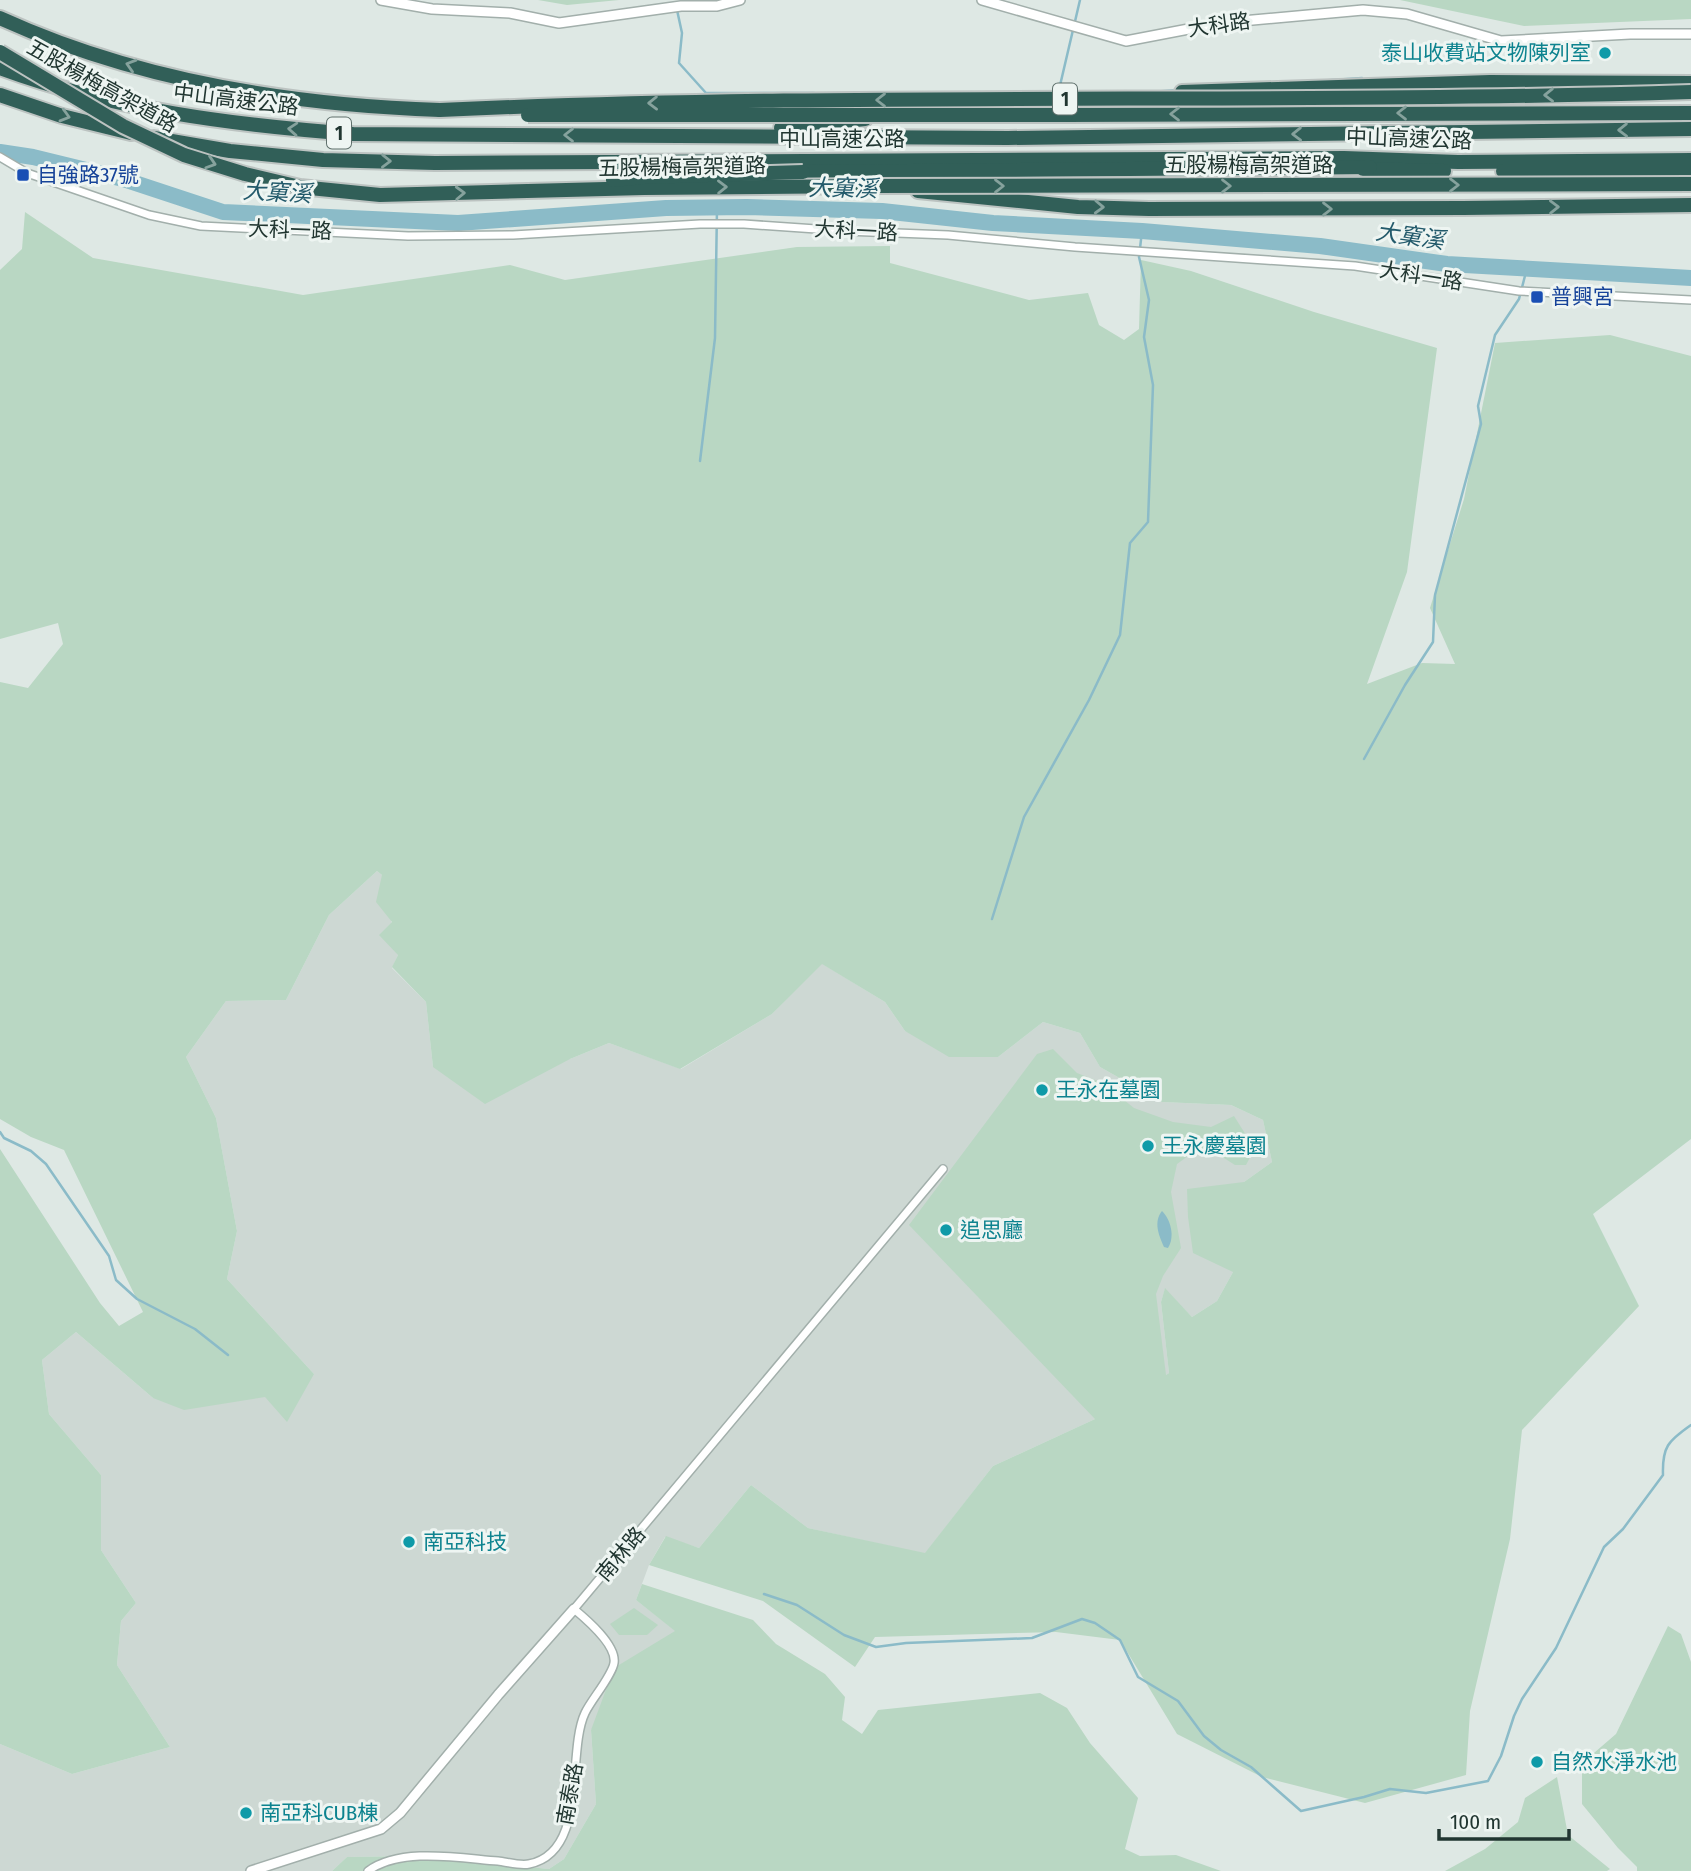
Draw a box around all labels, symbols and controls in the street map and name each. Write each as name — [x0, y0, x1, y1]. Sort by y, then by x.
street label: 大科路 — [1186, 8, 1252, 42]
street label: 五股楊梅高架道路 — [22, 34, 182, 138]
place label: 泰山收費站文物陳列室 — [1381, 40, 1591, 66]
marker: 泰山收費站文物陳列室 — [1597, 45, 1613, 61]
one-way arrow — [125, 59, 137, 73]
street label: 中山高速公路 — [172, 79, 300, 121]
road number: 1 — [1053, 83, 1077, 114]
one-way arrow — [1544, 87, 1554, 103]
one-way arrow — [875, 92, 886, 108]
one-way arrow — [648, 95, 658, 111]
one-way arrow — [1397, 105, 1407, 121]
one-way arrow — [1169, 106, 1180, 122]
one-way arrow — [59, 108, 71, 122]
road number: 1 — [327, 118, 351, 148]
one-way arrow — [287, 122, 298, 137]
one-way arrow — [1617, 122, 1628, 138]
street label: 中山高速公路 — [1346, 124, 1472, 154]
street label: 中山高速公路 — [779, 126, 905, 152]
one-way arrow — [563, 127, 574, 143]
one-way arrow — [1292, 127, 1303, 142]
street label: 五股楊梅高架道路 — [1165, 152, 1333, 178]
street label: 五股楊梅高架道路 — [598, 153, 766, 181]
one-way arrow — [381, 154, 392, 169]
one-way arrow — [205, 155, 217, 170]
place label: 自強路37號 — [37, 162, 139, 188]
marker: 自強路37號 — [15, 167, 31, 183]
water label: 大窠溪 — [808, 173, 881, 203]
water label: 大窠溪 — [242, 176, 315, 208]
one-way arrow — [1449, 177, 1460, 193]
one-way arrow — [994, 178, 1005, 194]
one-way arrow — [1222, 178, 1232, 194]
one-way arrow — [718, 179, 728, 195]
one-way arrow — [455, 185, 466, 200]
one-way arrow — [1550, 199, 1560, 215]
one-way arrow — [1094, 200, 1105, 215]
one-way arrow — [1322, 201, 1333, 217]
street label: 大科一路 — [248, 216, 332, 244]
street label: 大科一路 — [813, 216, 899, 246]
water label: 大窠溪 — [1374, 217, 1449, 255]
street label: 大科一路 — [1377, 257, 1465, 295]
place label: 普興宮 — [1551, 284, 1614, 310]
marker: 普興宮 — [1529, 289, 1545, 305]
place label: 王永在墓園 — [1056, 1077, 1161, 1103]
marker: 王永在墓園 — [1034, 1082, 1050, 1098]
place label: 王永慶墓園 — [1162, 1133, 1267, 1159]
marker: 王永慶墓園 — [1140, 1138, 1156, 1154]
place label: 追思廳 — [960, 1217, 1023, 1243]
marker: 追思廳 — [938, 1222, 954, 1238]
street label: 南林路 — [591, 1522, 651, 1586]
place label: 南亞科技 — [423, 1529, 507, 1555]
marker: 南亞科技 — [401, 1534, 417, 1550]
place label: 自然水淨水池 — [1551, 1749, 1677, 1775]
marker: 自然水淨水池 — [1529, 1754, 1545, 1770]
street label: 南泰路 — [552, 1761, 588, 1827]
scale bar — [1439, 1798, 1568, 1842]
place label: 南亞科CUB棟 — [260, 1800, 378, 1826]
marker: 南亞科CUB棟 — [238, 1805, 254, 1821]
text: 100 m — [1450, 1809, 1501, 1835]

